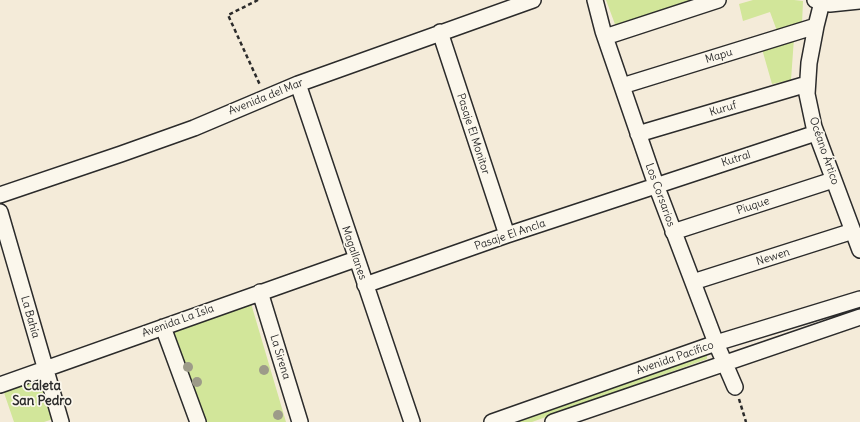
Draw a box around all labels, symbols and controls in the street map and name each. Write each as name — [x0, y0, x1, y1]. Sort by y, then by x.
street label: Mapu — [704, 46, 734, 66]
street label: Avenida del Mar — [227, 76, 305, 118]
street label: Pasaje El Monitor — [454, 92, 492, 176]
street label: Kuruf — [708, 99, 738, 119]
street label: Océano Ártico — [806, 115, 842, 187]
street label: Kutral — [720, 148, 752, 170]
street label: Los Corsarios — [642, 161, 678, 229]
street label: Piuque — [735, 194, 771, 218]
street label: Pasaje El Ancla — [473, 217, 547, 253]
street label: Magallanes — [339, 224, 369, 282]
street label: Newen — [755, 245, 791, 269]
street label: La Bahía — [18, 294, 42, 340]
street label: Avenida La Isla — [140, 302, 216, 340]
street label: La Sirena — [267, 333, 293, 381]
street label: Avenida Pacífico — [635, 339, 715, 377]
district label: Caleta San Pedro — [12, 378, 72, 409]

